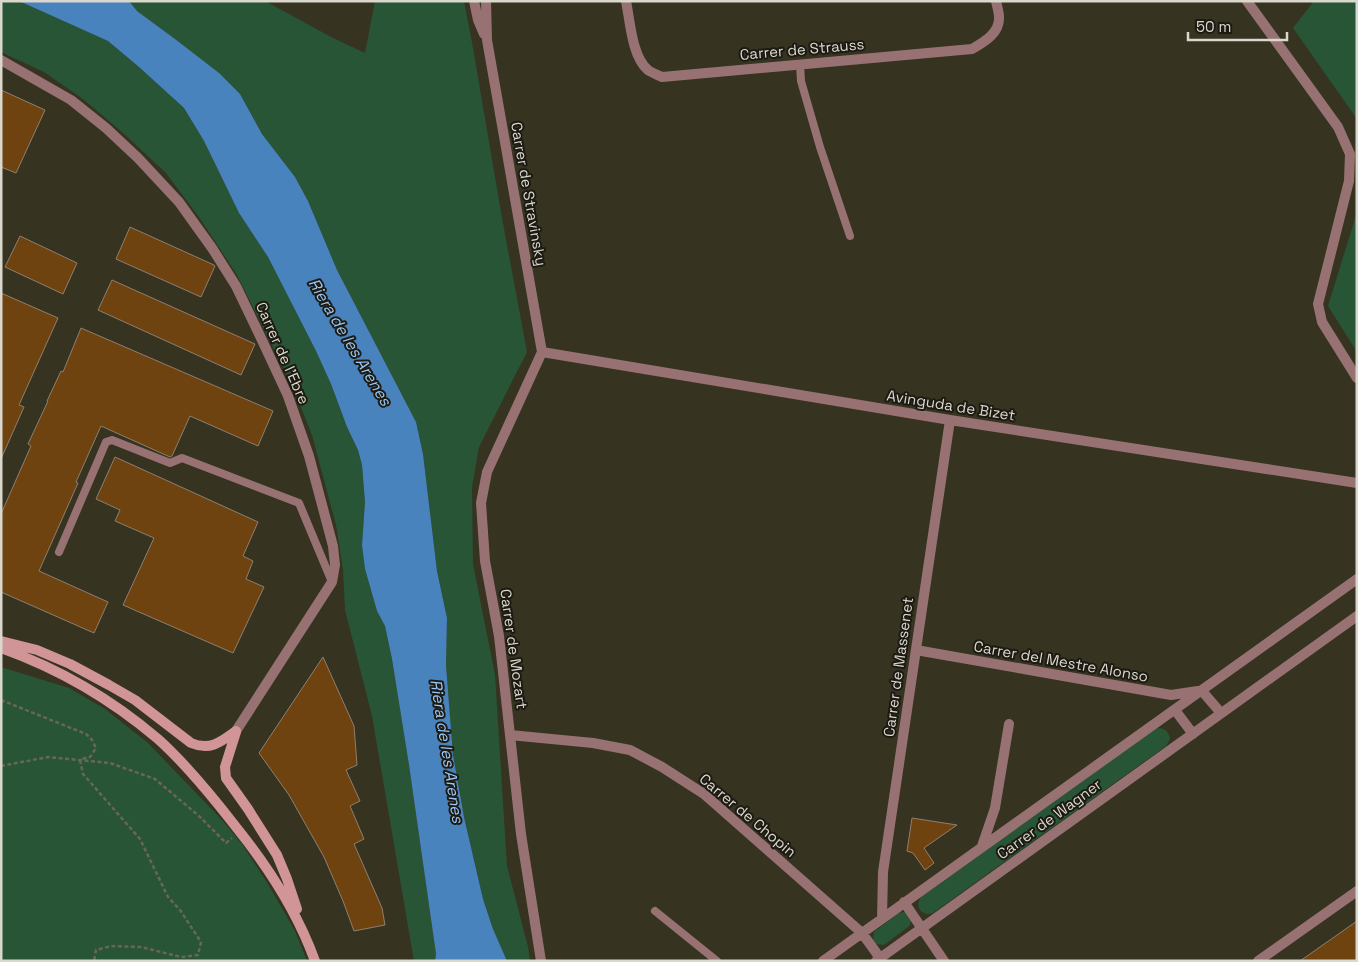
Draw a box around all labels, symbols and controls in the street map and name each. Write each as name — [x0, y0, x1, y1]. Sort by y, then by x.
scale bar — [1188, 10, 1287, 42]
text: 50 m — [1196, 17, 1231, 36]
street label: Carrer de Strauss — [739, 34, 865, 64]
street label: Carrer de Stravinsky — [507, 121, 551, 267]
water label: Riera de les Arenes — [304, 274, 397, 410]
street label: Carrer de l'Ebre — [252, 299, 314, 407]
street label: Avinguda de Bizet — [885, 385, 1017, 425]
street label: Carrer de Mozart — [496, 588, 532, 710]
street label: Carrer de Massenet — [879, 596, 917, 738]
street label: Carrer del Mestre Alonso — [972, 636, 1150, 686]
water label: Riera de les Arenes — [425, 678, 469, 825]
street label: Carrer de Chopin — [696, 769, 800, 861]
street label: Carrer de Wagner — [993, 774, 1105, 863]

